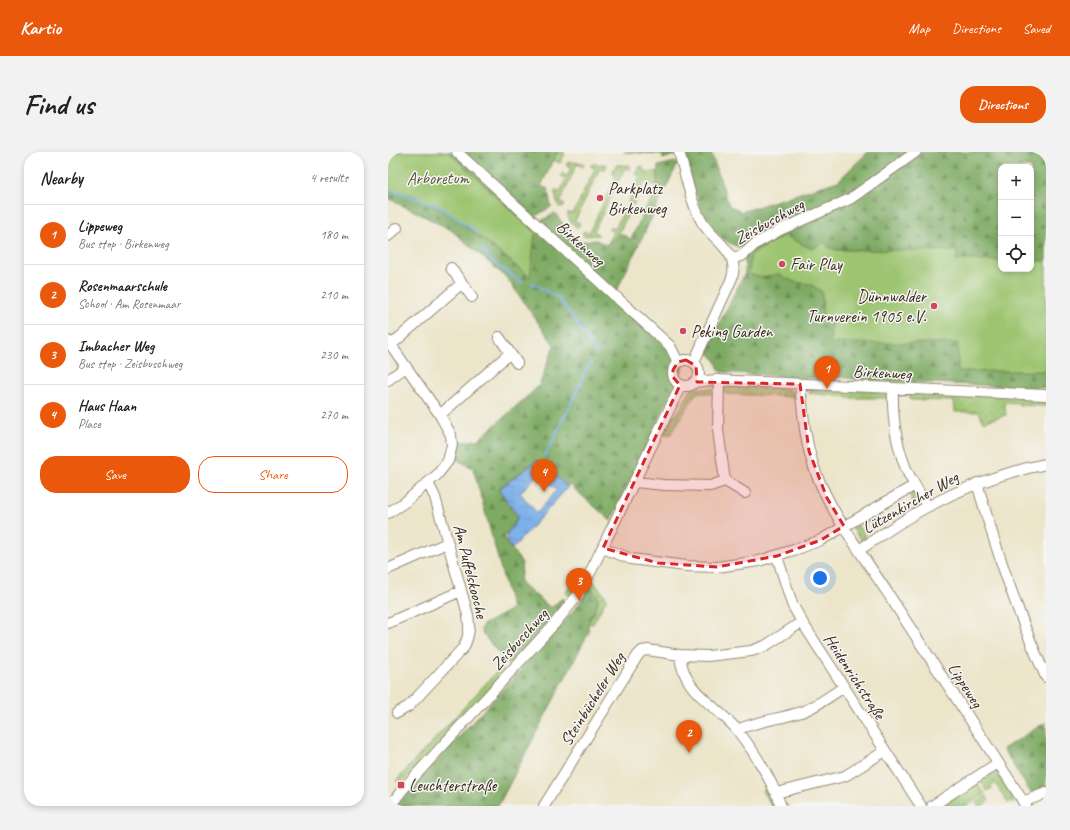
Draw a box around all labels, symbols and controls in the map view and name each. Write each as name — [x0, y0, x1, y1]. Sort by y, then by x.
text: Kartio — [20, 16, 61, 40]
text: Map — [909, 20, 930, 37]
text: Directions — [952, 20, 1001, 37]
text: Saved — [1023, 20, 1050, 37]
button: Directions — [960, 86, 1046, 123]
text: Find us — [24, 87, 94, 122]
map controls — [998, 164, 1034, 272]
button: + — [998, 164, 1034, 200]
text: Nearby — [40, 168, 83, 189]
park label: Arboretum — [407, 168, 471, 189]
text: 4 results — [310, 170, 348, 186]
place label: Parkplatz Birkenweg — [608, 178, 668, 219]
marker: Parkplatz Birkenweg — [595, 193, 605, 203]
street label: Zeisbuschweg — [731, 193, 809, 249]
button: − — [998, 200, 1034, 236]
street label: Birkenweg — [552, 216, 611, 272]
text: Lippeweg — [78, 217, 122, 236]
text: 1 — [50, 227, 56, 243]
text: 180 m — [320, 227, 348, 243]
text: Bus stop · Birkenweg — [78, 236, 169, 252]
button: locate — [998, 236, 1034, 272]
place label: Fair Play — [790, 254, 843, 275]
marker: Fair Play — [777, 259, 787, 269]
text: Rosenmaarschule — [78, 277, 167, 296]
place label: Dünnwalder Turnverein 1905 e.V. — [807, 286, 928, 327]
text: 2 — [50, 287, 56, 303]
text: 210 m — [320, 287, 348, 303]
text: School · Am Rosenmaar — [78, 296, 181, 312]
marker: Dünnwalder Turnverein 1905 e.V. — [929, 301, 939, 311]
place label: Peking Garden — [691, 321, 774, 342]
marker: Peking Garden — [678, 326, 688, 336]
text: Imbacher Weg — [78, 337, 154, 356]
text: 3 — [50, 347, 56, 363]
text: 230 m — [320, 347, 348, 363]
text: Bus stop · Zeisbuschweg — [78, 356, 182, 372]
pin: 1 — [814, 356, 840, 389]
street label: Birkenweg — [852, 360, 913, 385]
text: Haus Haan — [78, 397, 136, 416]
text: 4 — [50, 407, 56, 423]
text: 270 m — [320, 407, 348, 423]
text: Place — [78, 416, 101, 432]
button: Save — [40, 456, 190, 493]
button: Share — [198, 456, 348, 493]
pin: 4 — [531, 459, 557, 492]
street label: Lützenkircher Weg — [859, 466, 963, 538]
street label: Am Puffelskooche — [449, 522, 493, 622]
pin: 3 — [566, 568, 592, 601]
your location — [810, 568, 830, 588]
street label: Zeisbuschweg — [486, 603, 553, 675]
street label: Heidenrichstraße — [819, 630, 891, 724]
street label: Steinbücheler Weg — [555, 647, 630, 750]
street label: Lippeweg — [943, 659, 988, 712]
pin: 2 — [676, 720, 702, 753]
place label: Leuchterstraße — [409, 775, 498, 796]
marker: Leuchterstraße — [396, 780, 406, 790]

